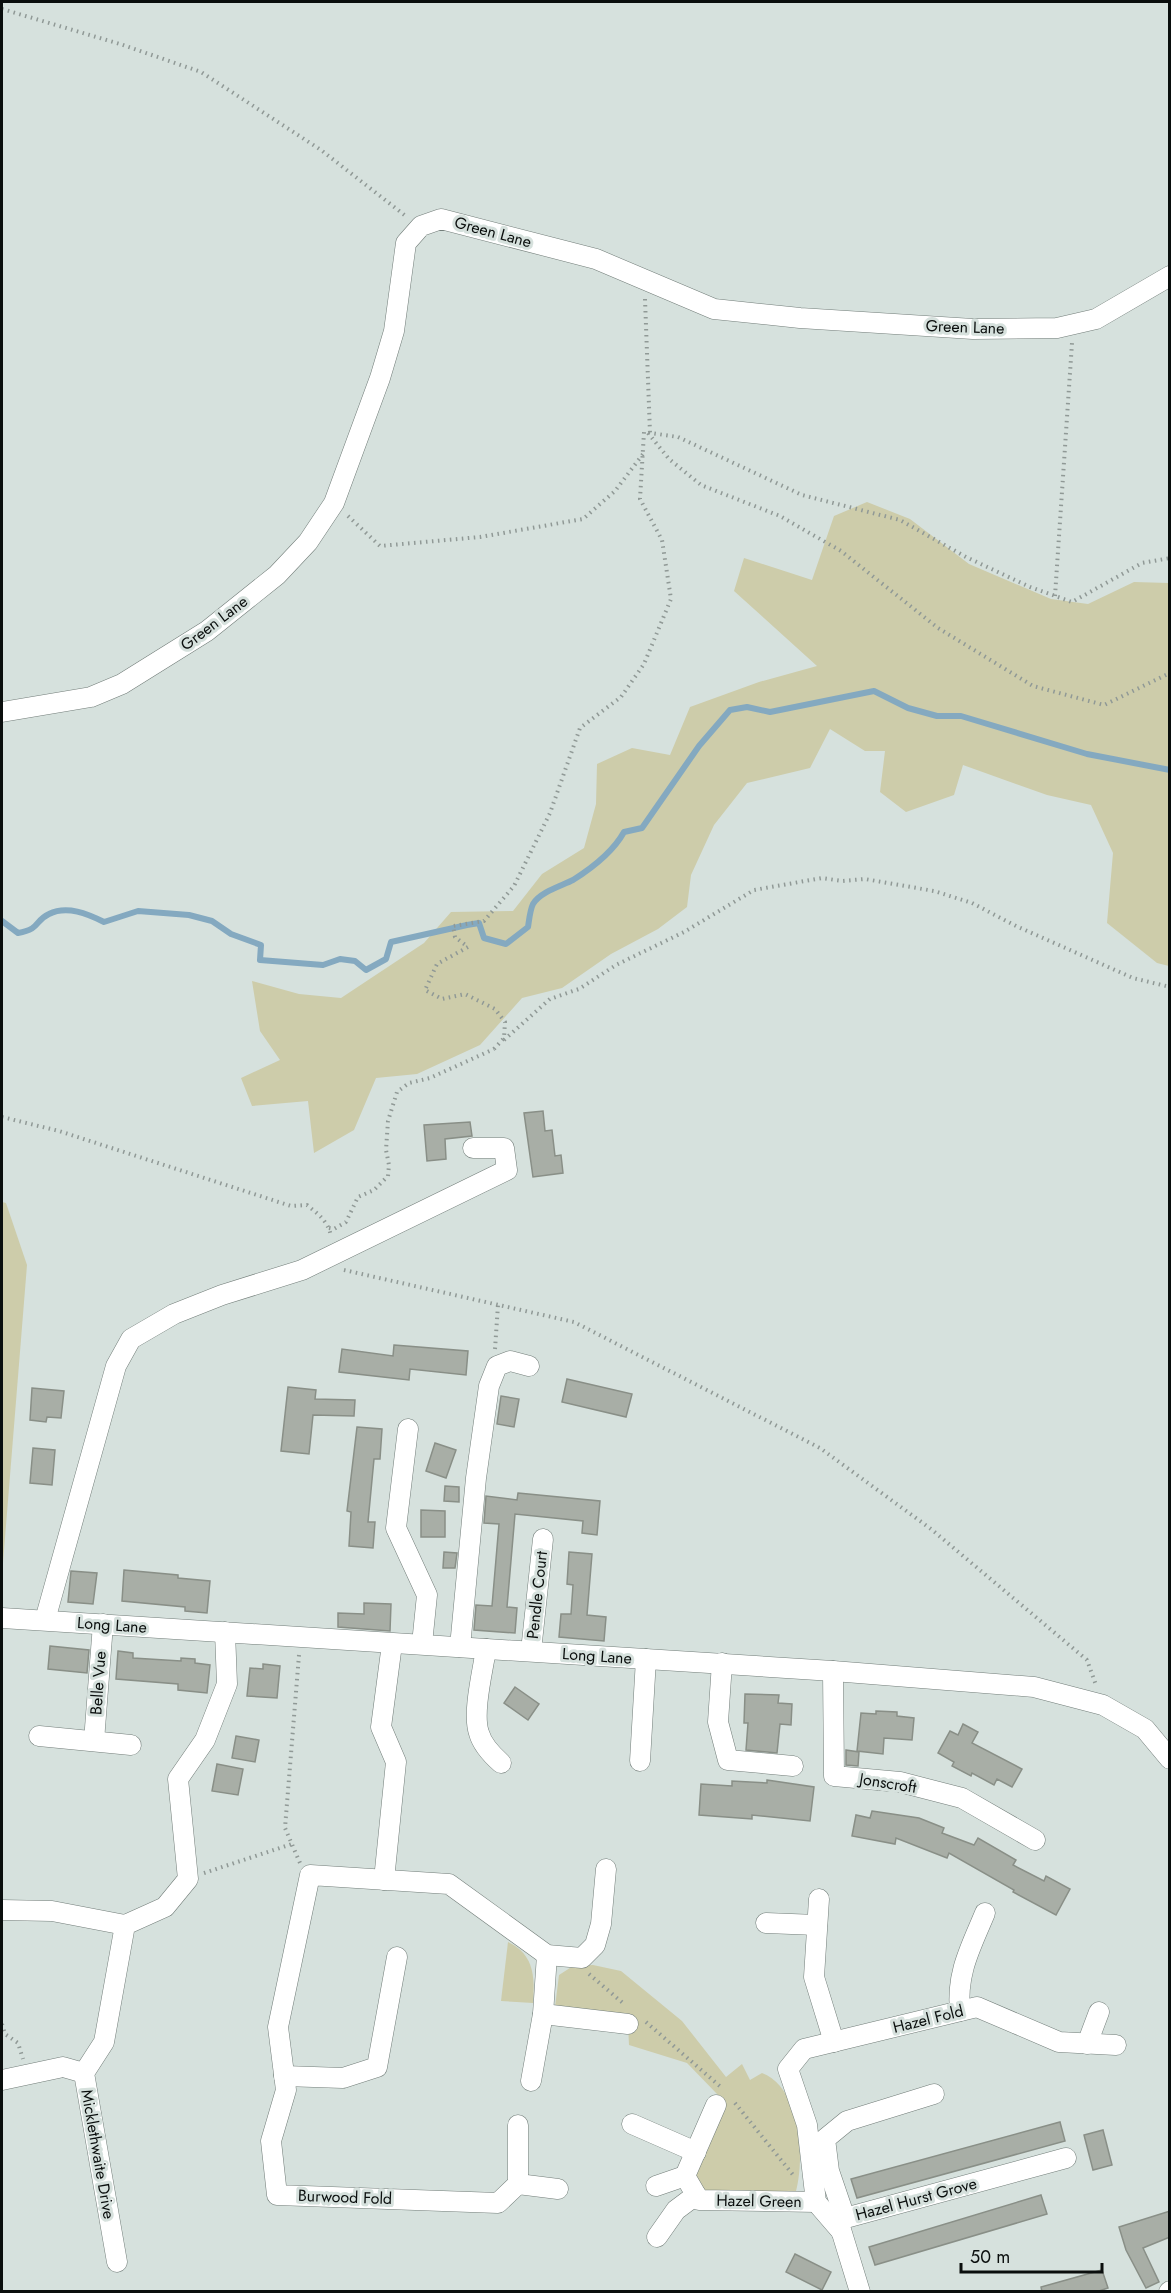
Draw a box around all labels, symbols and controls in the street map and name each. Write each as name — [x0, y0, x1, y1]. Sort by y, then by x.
street label: Green Lane — [452, 211, 534, 253]
street label: Green Lane — [925, 314, 1005, 340]
street label: Green Lane — [176, 590, 252, 656]
street label: Pendle Court — [521, 1550, 553, 1640]
street label: Long Lane — [76, 1611, 148, 1639]
street label: Long Lane — [561, 1642, 633, 1670]
street label: Belle Vue — [84, 1650, 112, 1716]
street label: Jonscroft — [856, 1767, 918, 1799]
street label: Hazel Fold — [890, 1999, 966, 2039]
street label: Micklethwaite Drive — [75, 2087, 121, 2221]
street label: Hazel Hurst Grove — [853, 2172, 979, 2226]
street label: Burwood Fold — [297, 2184, 393, 2210]
street label: Hazel Green — [716, 2189, 802, 2213]
scale bar — [961, 2236, 1102, 2274]
text: 50 m — [970, 2244, 1010, 2270]

